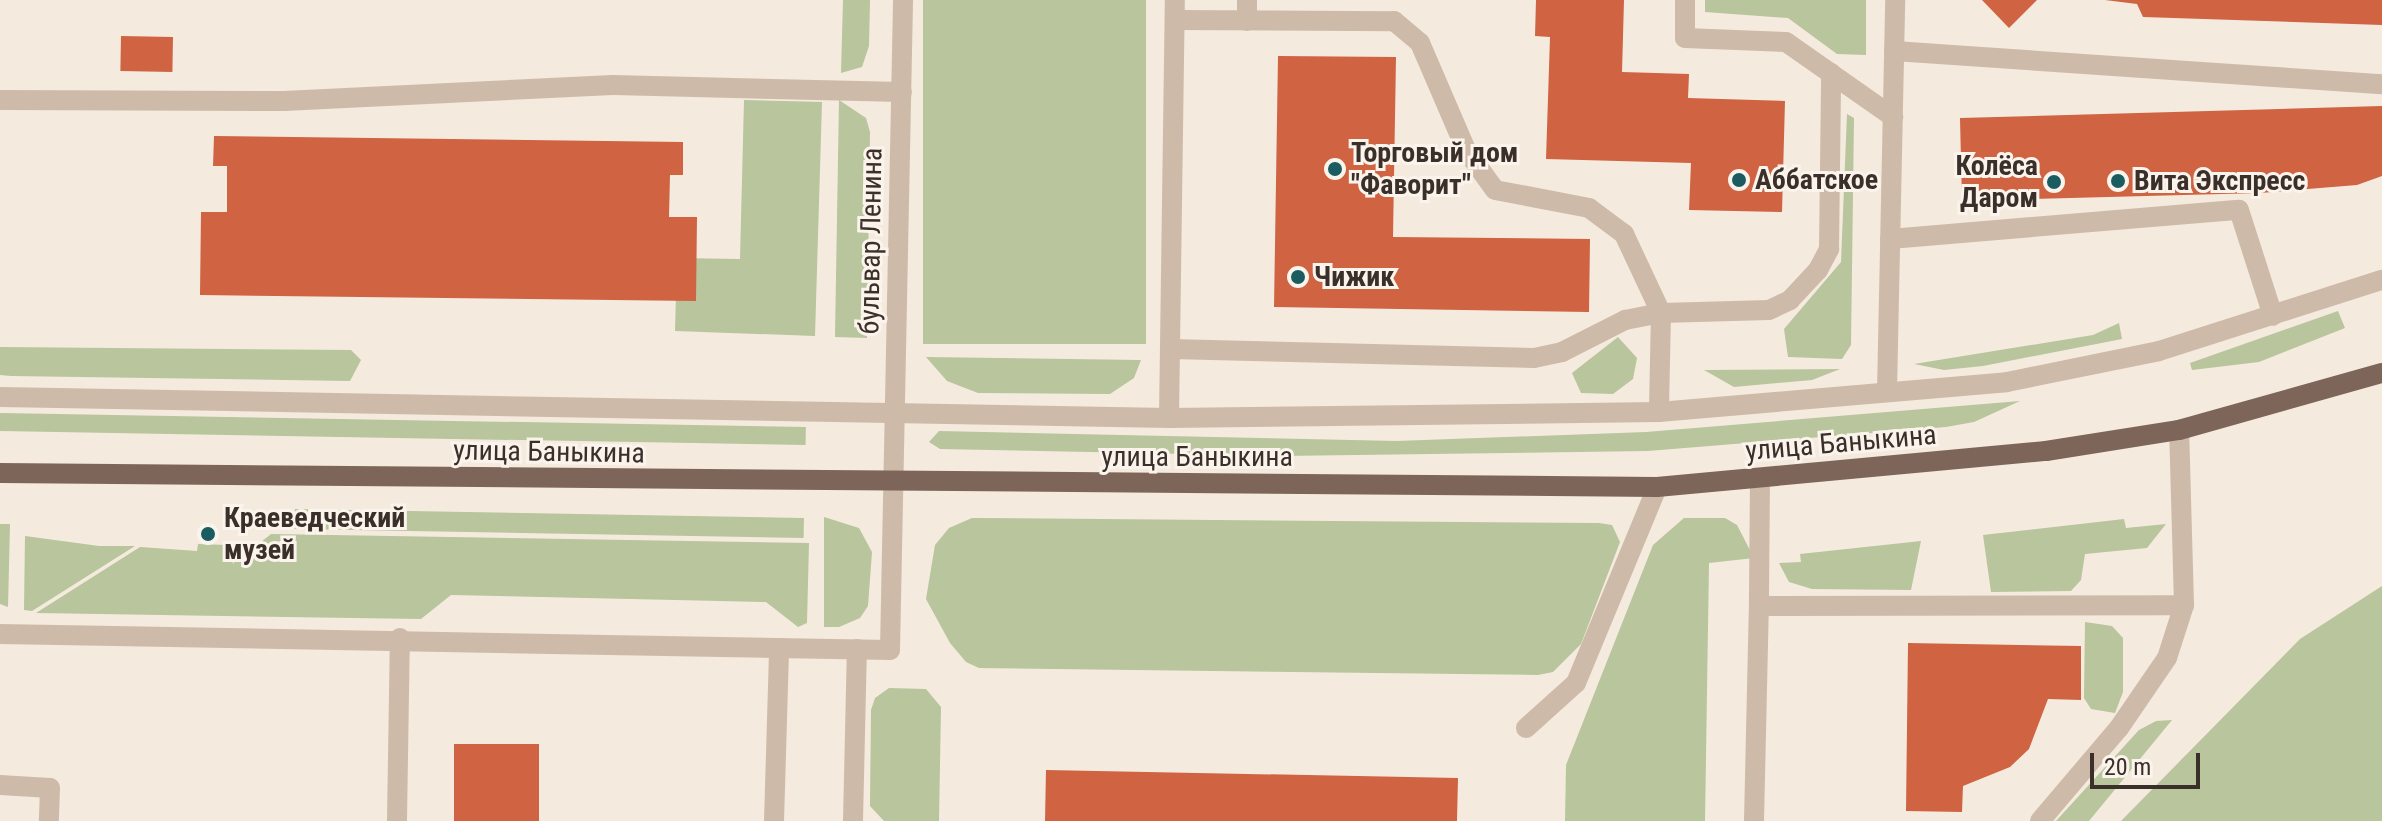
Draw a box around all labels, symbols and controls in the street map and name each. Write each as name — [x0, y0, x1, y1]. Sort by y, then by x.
place label: Торговый дом "Фаворит" — [1351, 136, 1518, 202]
street label: бульвар Ленина — [853, 147, 889, 335]
place label: Колёса Даром — [1955, 149, 2038, 215]
marker: Торговый дом "Фаворит" — [1326, 160, 1344, 178]
place label: Аббатское — [1755, 163, 1878, 197]
place label: Вита Экспресс — [2134, 164, 2305, 198]
marker: Аббатское — [1730, 171, 1748, 189]
marker: Вита Экспресс — [2109, 172, 2127, 190]
marker: Колёса Даром — [2045, 173, 2063, 191]
place label: Чижик — [1314, 260, 1394, 294]
marker: Чижик — [1289, 268, 1307, 286]
street label: улица Баныкина — [1744, 418, 1938, 468]
street label: улица Баныкина — [453, 434, 645, 470]
street label: улица Баныкина — [1101, 440, 1293, 474]
place label: Краеведческий музей — [224, 501, 405, 567]
marker: Краеведческий музей — [199, 525, 217, 543]
scale bar — [2094, 737, 2204, 787]
text: 20 m — [2104, 753, 2151, 781]

